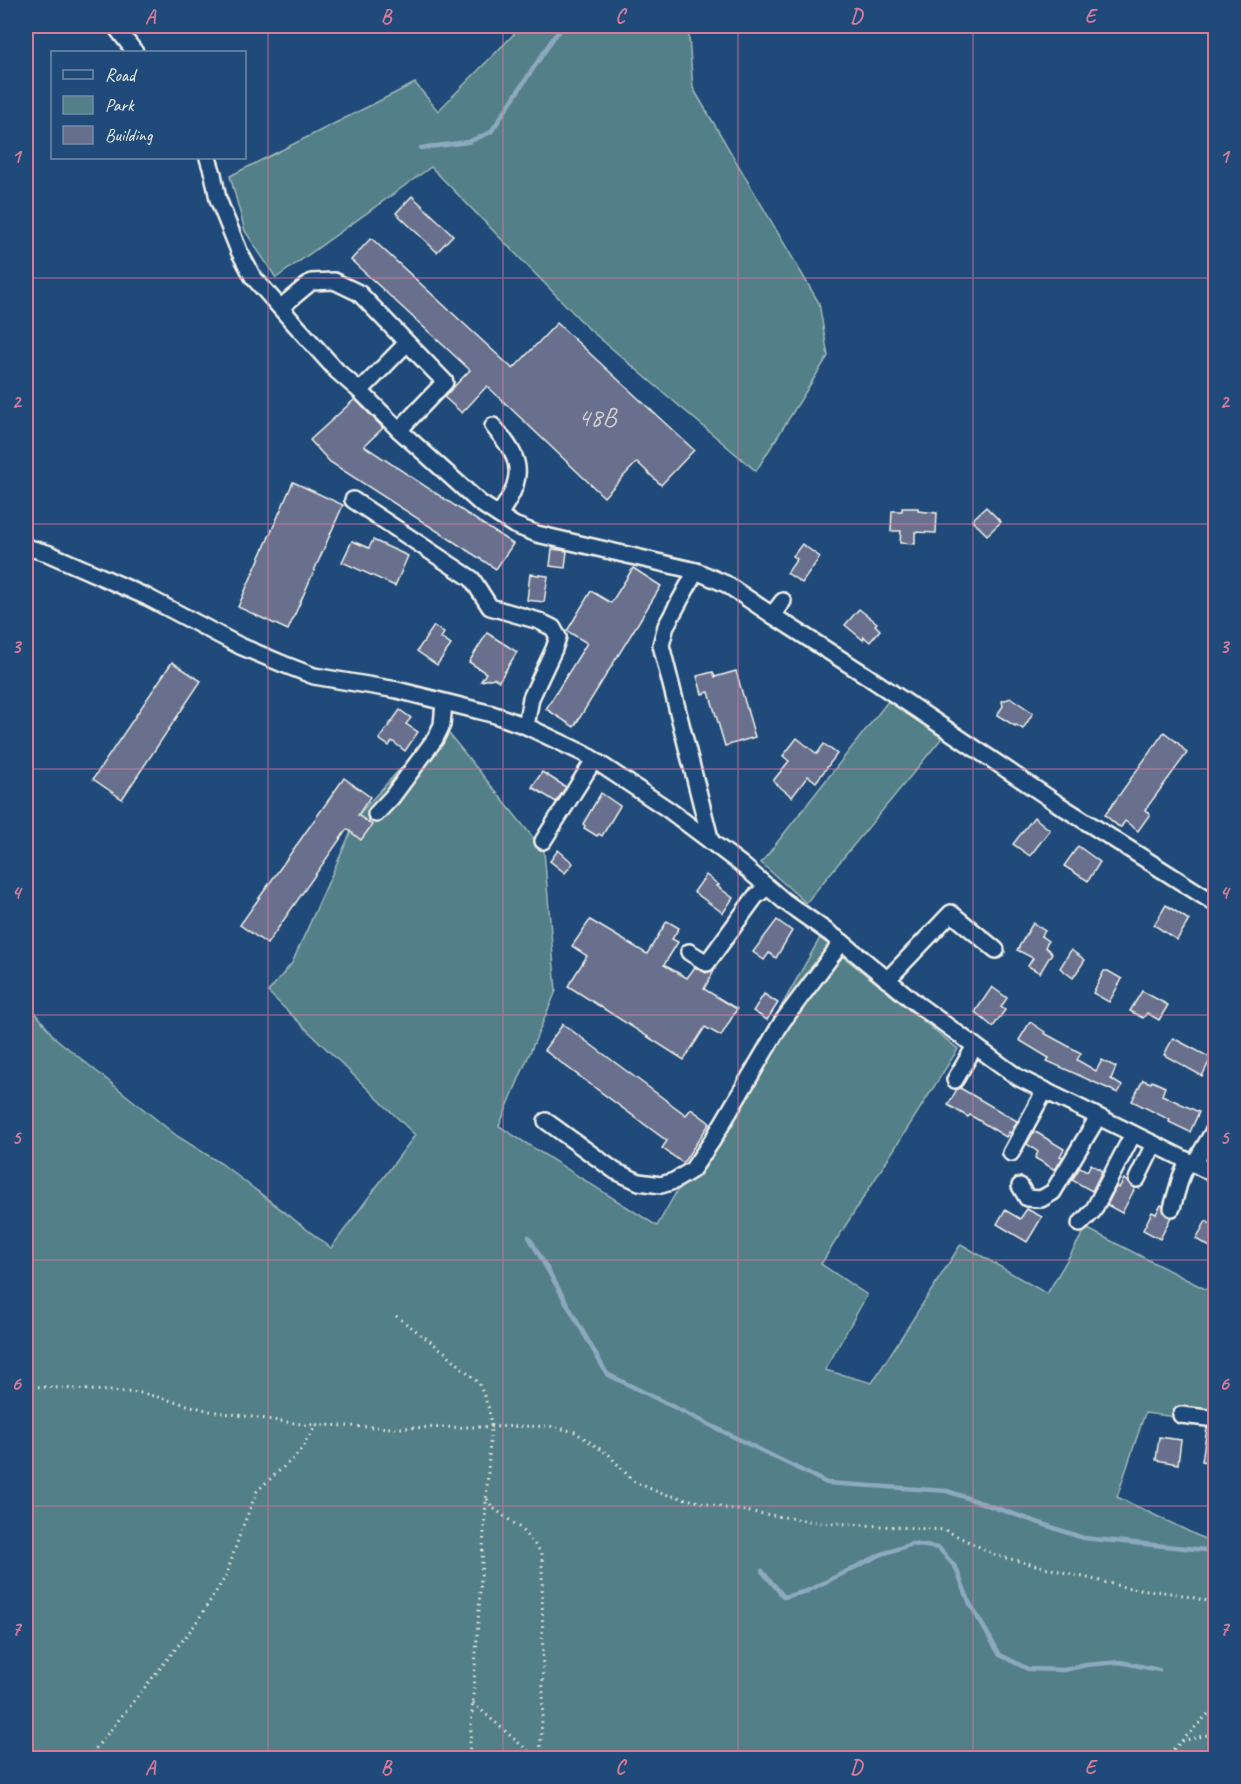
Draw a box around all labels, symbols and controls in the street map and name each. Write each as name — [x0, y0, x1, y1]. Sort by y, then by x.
text: A — [145, 4, 157, 29]
text: B — [381, 4, 393, 29]
text: C — [615, 4, 627, 29]
text: D — [850, 4, 864, 29]
text: E — [1085, 4, 1099, 29]
legend — [51, 51, 246, 159]
text: Road — [105, 64, 138, 86]
text: Park — [105, 94, 135, 116]
text: Building — [105, 124, 154, 146]
text: 1 — [12, 144, 23, 169]
text: 1 — [1220, 144, 1231, 169]
text: 2 — [12, 389, 23, 414]
text: 2 — [1220, 389, 1231, 414]
house number: 48B — [578, 400, 618, 434]
text: 3 — [12, 634, 23, 659]
text: 3 — [1220, 634, 1231, 659]
text: 4 — [12, 880, 24, 905]
text: 4 — [1220, 880, 1232, 905]
text: 5 — [12, 1125, 23, 1150]
text: 5 — [1220, 1125, 1231, 1150]
text: 6 — [11, 1371, 22, 1396]
text: 6 — [1219, 1371, 1230, 1396]
text: 7 — [12, 1616, 23, 1641]
text: 7 — [1220, 1616, 1231, 1641]
text: A — [145, 1755, 157, 1780]
text: B — [381, 1755, 393, 1780]
text: C — [615, 1755, 627, 1780]
text: D — [850, 1755, 864, 1780]
text: E — [1085, 1755, 1099, 1780]

